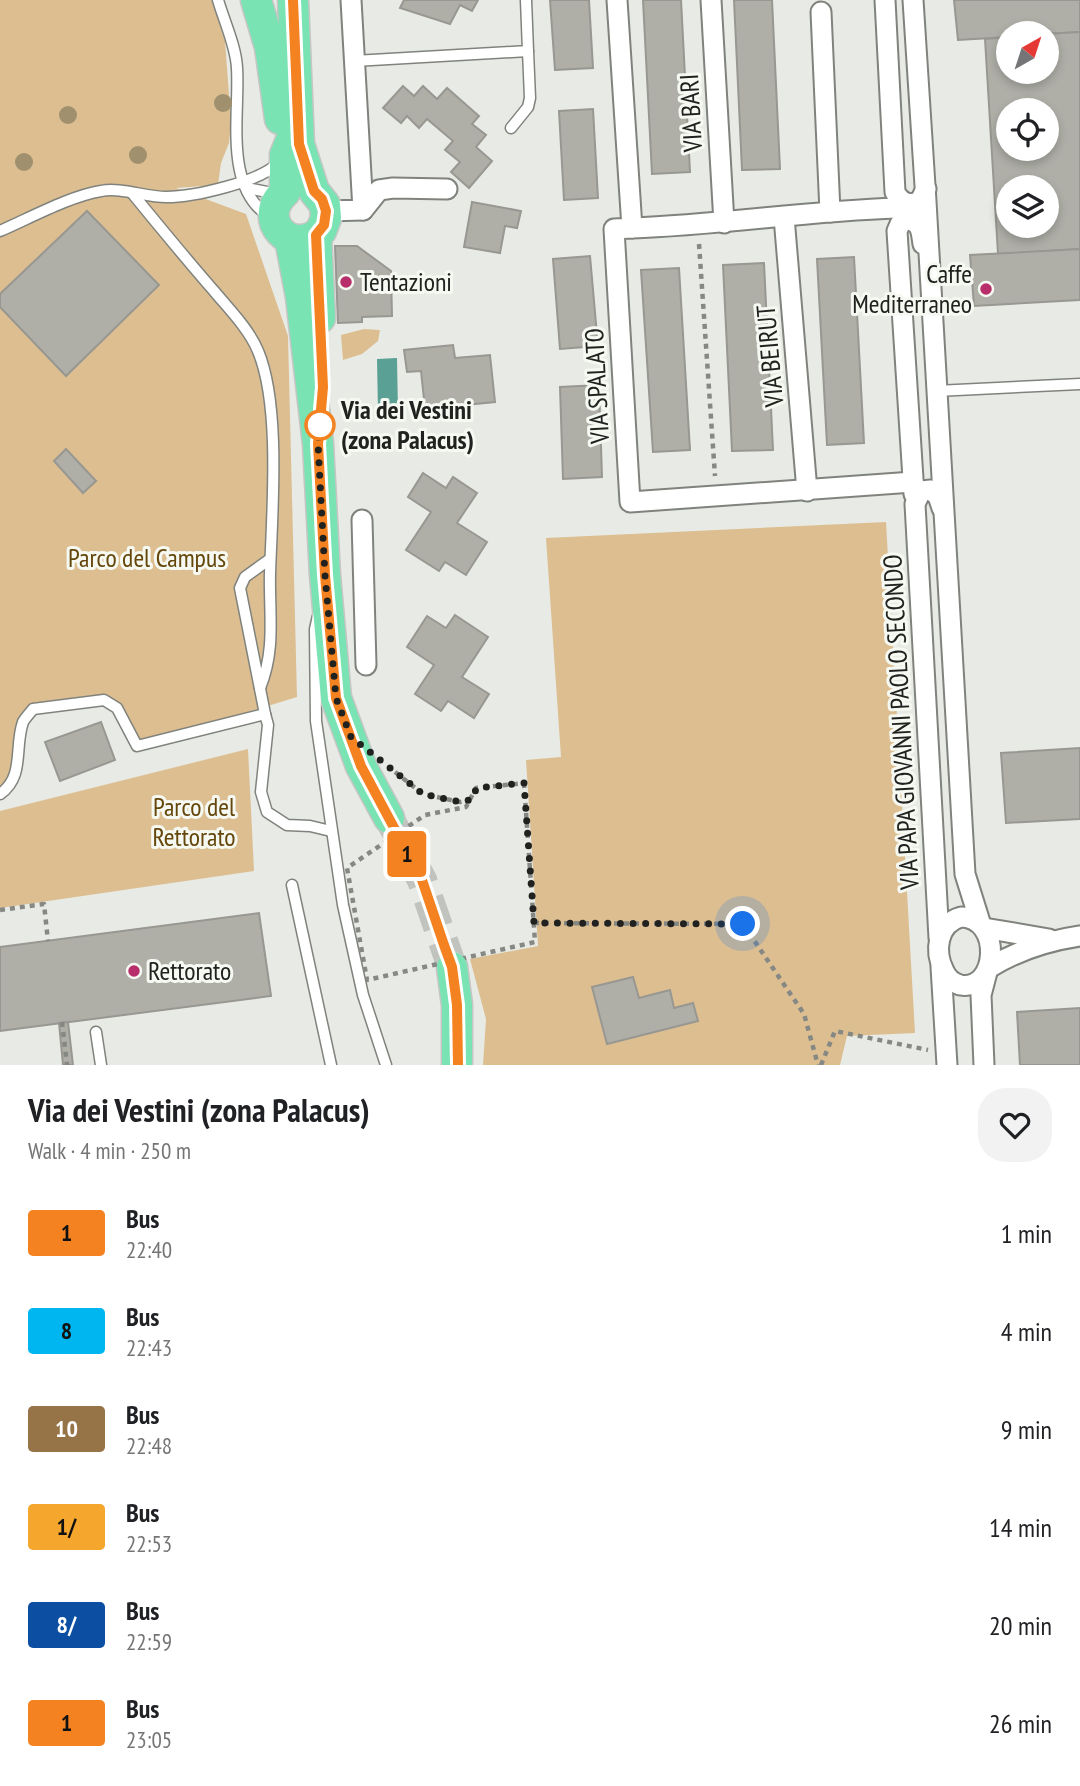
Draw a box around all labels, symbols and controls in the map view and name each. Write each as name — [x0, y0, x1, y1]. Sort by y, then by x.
north arrow — [996, 21, 1059, 84]
map controls — [996, 21, 1059, 238]
street label: VIA BARI — [672, 73, 709, 154]
button: locate — [996, 98, 1059, 161]
button: layers — [996, 175, 1059, 238]
place label: Caffe Mediterraneo — [852, 257, 972, 320]
place label: Tentazioni — [360, 265, 452, 298]
marker: Tentazioni — [338, 274, 354, 290]
marker: Caffe Mediterraneo — [978, 281, 994, 297]
street label: VIA BEIRUT — [749, 303, 790, 409]
street label: VIA SPALATO — [577, 327, 616, 446]
place label: Via dei Vestini (zona Palacus) — [340, 393, 474, 456]
marker: Via dei Vestini (zona Palacus) — [305, 410, 335, 440]
park label: Parco del Campus — [68, 541, 226, 574]
street label: VIA PAPA GIOVANNI PAOLO SECONDO — [875, 554, 926, 891]
park label: Parco del Rettorato — [152, 790, 236, 853]
line badge: 1 — [384, 831, 430, 877]
text: 1 — [401, 838, 413, 869]
your location — [725, 906, 760, 941]
place label: Rettorato — [148, 954, 231, 987]
marker: Rettorato — [126, 963, 142, 979]
text: Via dei Vestini (zona Palacus) — [28, 1088, 370, 1131]
button: heart — [978, 1088, 1052, 1162]
text: Walk · 4 min · 250 m — [28, 1136, 191, 1165]
text: Bus — [126, 1202, 159, 1235]
text: 1 — [61, 1217, 72, 1248]
text: 1 min — [1001, 1217, 1052, 1250]
text: 22:40 — [126, 1235, 172, 1264]
text: Bus — [126, 1300, 159, 1333]
text: 8 — [61, 1315, 72, 1346]
text: 4 min — [1001, 1315, 1052, 1348]
text: 22:43 — [126, 1333, 172, 1362]
text: Bus — [126, 1398, 159, 1431]
text: 10 — [55, 1413, 78, 1444]
text: 9 min — [1001, 1413, 1052, 1446]
text: 22:48 — [126, 1431, 172, 1460]
text: Bus — [126, 1496, 159, 1529]
text: 1/ — [57, 1511, 76, 1542]
text: 14 min — [989, 1511, 1052, 1544]
text: 22:53 — [126, 1529, 172, 1558]
text: Bus — [126, 1594, 159, 1627]
text: 8/ — [57, 1609, 76, 1640]
text: 20 min — [989, 1609, 1052, 1642]
text: 22:59 — [126, 1627, 172, 1656]
text: Bus — [126, 1692, 159, 1725]
text: 1 — [61, 1707, 72, 1738]
text: 26 min — [989, 1707, 1052, 1740]
text: 23:05 — [126, 1725, 172, 1754]

